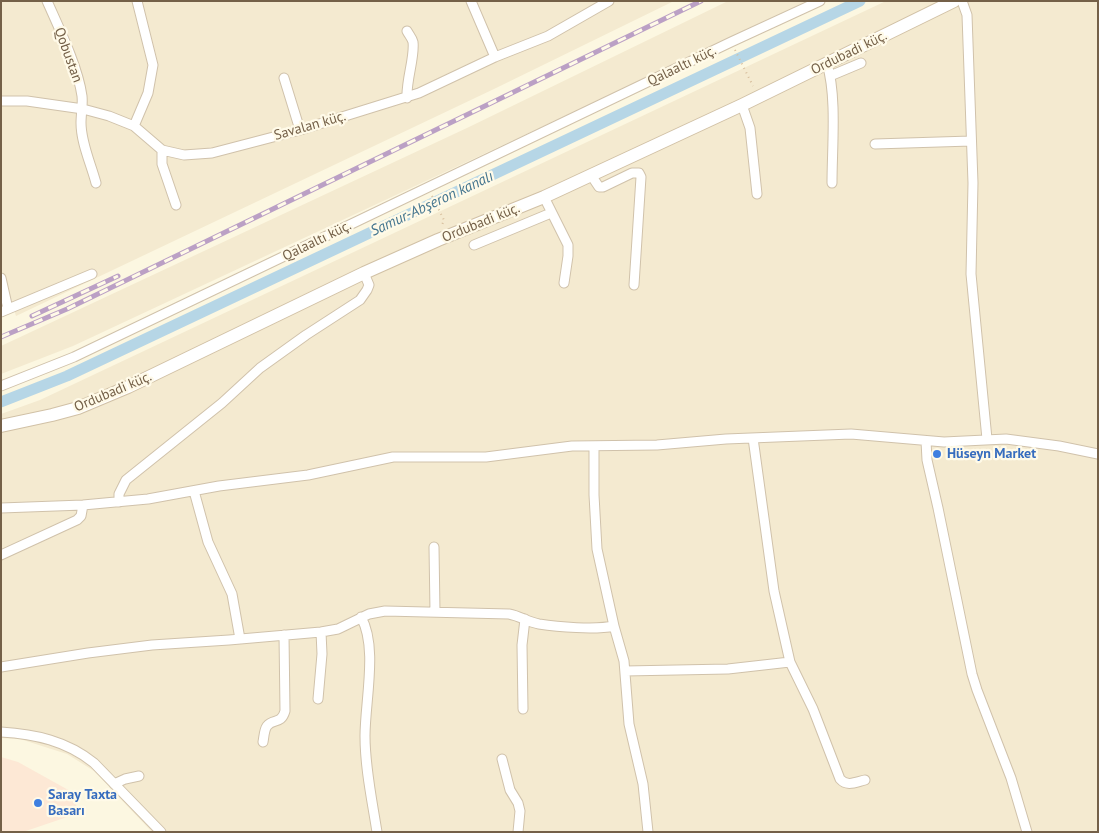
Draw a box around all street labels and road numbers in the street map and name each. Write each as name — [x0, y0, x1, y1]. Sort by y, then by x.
street label: Qobustan — [50, 25, 86, 85]
street label: Ordubadi küç. — [808, 27, 890, 79]
street label: Qalaaltı küç. — [645, 42, 719, 90]
street label: Savalan küç. — [272, 108, 348, 144]
street label: Ordubadi küç. — [440, 200, 522, 246]
street label: Qalaaltı küç. — [280, 217, 354, 265]
street label: Ordubadi küç. — [72, 368, 154, 416]

